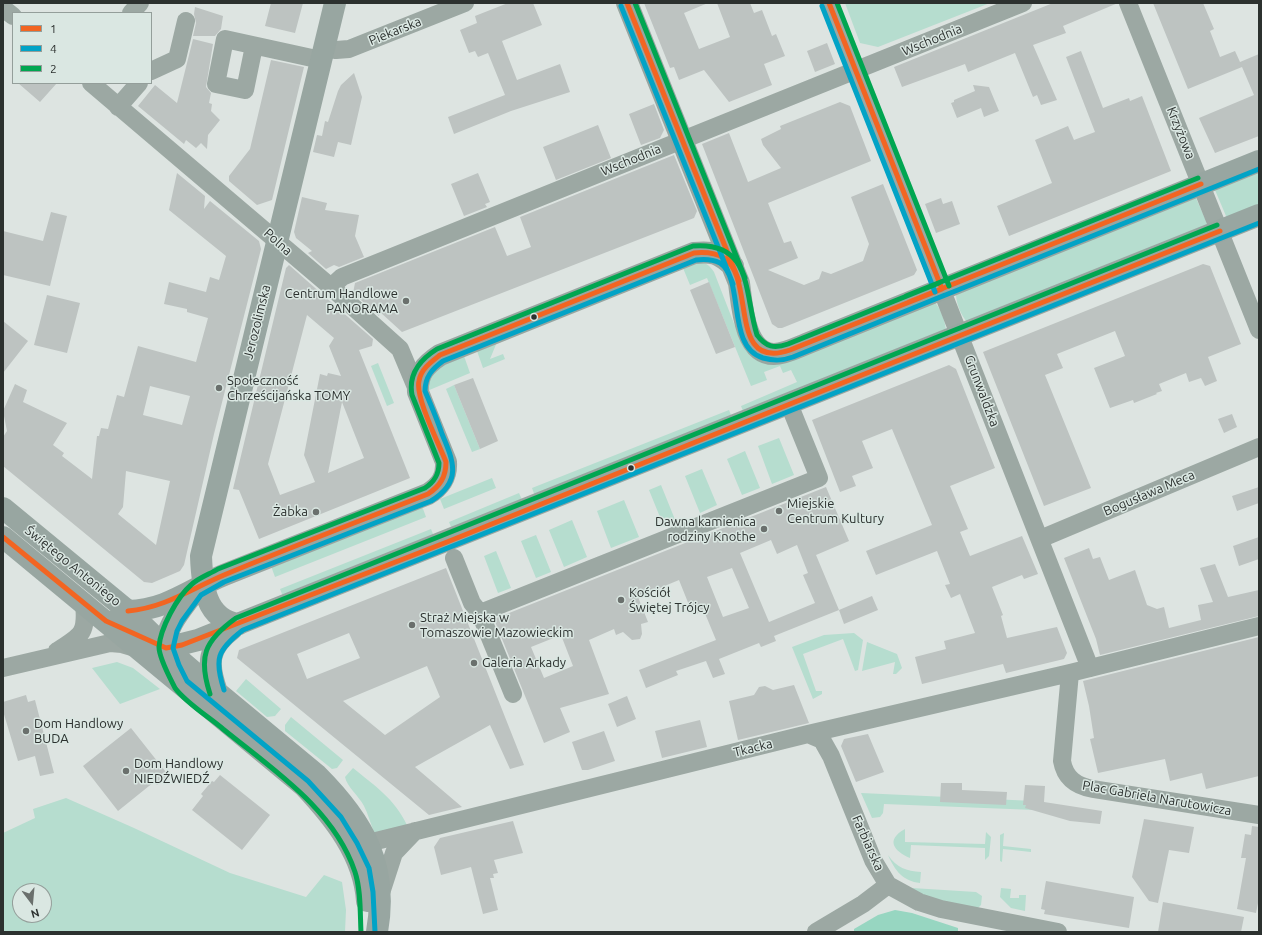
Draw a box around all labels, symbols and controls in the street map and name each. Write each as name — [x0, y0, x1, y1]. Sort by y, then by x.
legend — [12, 12, 152, 84]
street label: Piekarska — [367, 13, 423, 49]
street label: Wschodnia — [900, 21, 964, 59]
text: 1 — [50, 22, 57, 35]
text: 4 — [50, 42, 57, 55]
text: 2 — [50, 62, 57, 75]
street label: Krzyżowa — [1163, 104, 1199, 162]
street label: Wschodnia — [599, 141, 663, 179]
street label: Polna — [261, 225, 295, 259]
street label: Jerozolimska — [240, 283, 274, 361]
place label: Centrum Handlowe PANORAMA — [285, 286, 398, 317]
marker: Centrum Handlowe PANORAMA — [401, 296, 411, 306]
unlabelled marker — [529, 312, 539, 322]
street label: Grunwaldzka — [961, 353, 1003, 429]
place label: Społeczność Chrześcijańska TOMY — [227, 373, 350, 404]
marker: Społeczność Chrześcijańska TOMY — [214, 383, 224, 393]
unlabelled marker — [626, 463, 636, 473]
street label: Bogusława Meca — [1101, 467, 1197, 519]
place label: Miejskie Centrum Kultury — [787, 496, 884, 527]
place label: Żabka — [273, 504, 308, 520]
marker: Miejskie Centrum Kultury — [774, 506, 784, 516]
marker: Żabka — [311, 507, 321, 517]
place label: Dawna kamienica rodziny Knothe — [655, 514, 756, 545]
street label: Świętego Antoniego — [22, 523, 124, 609]
marker: Dawna kamienica rodziny Knothe — [759, 524, 769, 534]
place label: Kościół Świętej Trójcy — [629, 585, 710, 616]
marker: Kościół Świętej Trójcy — [616, 595, 626, 605]
place label: Straż Miejska w Tomaszowie Mazowieckim — [420, 610, 573, 641]
marker: Straż Miejska w Tomaszowie Mazowieckim — [407, 620, 417, 630]
place label: Galeria Arkady — [482, 655, 566, 671]
marker: Galeria Arkady — [469, 658, 479, 668]
place label: Dom Handlowy BUDA — [34, 716, 123, 747]
marker: Dom Handlowy BUDA — [21, 726, 31, 736]
street label: Tkacka — [732, 736, 774, 760]
place label: Dom Handlowy NIEDŹWIEDŹ — [134, 756, 223, 787]
marker: Dom Handlowy NIEDŹWIEDŹ — [121, 766, 131, 776]
street label: Plac Gabriela Narutowicza — [1081, 777, 1233, 819]
street label: Farbiarska — [849, 813, 887, 873]
north arrow — [12, 883, 52, 923]
text: N — [29, 907, 41, 920]

